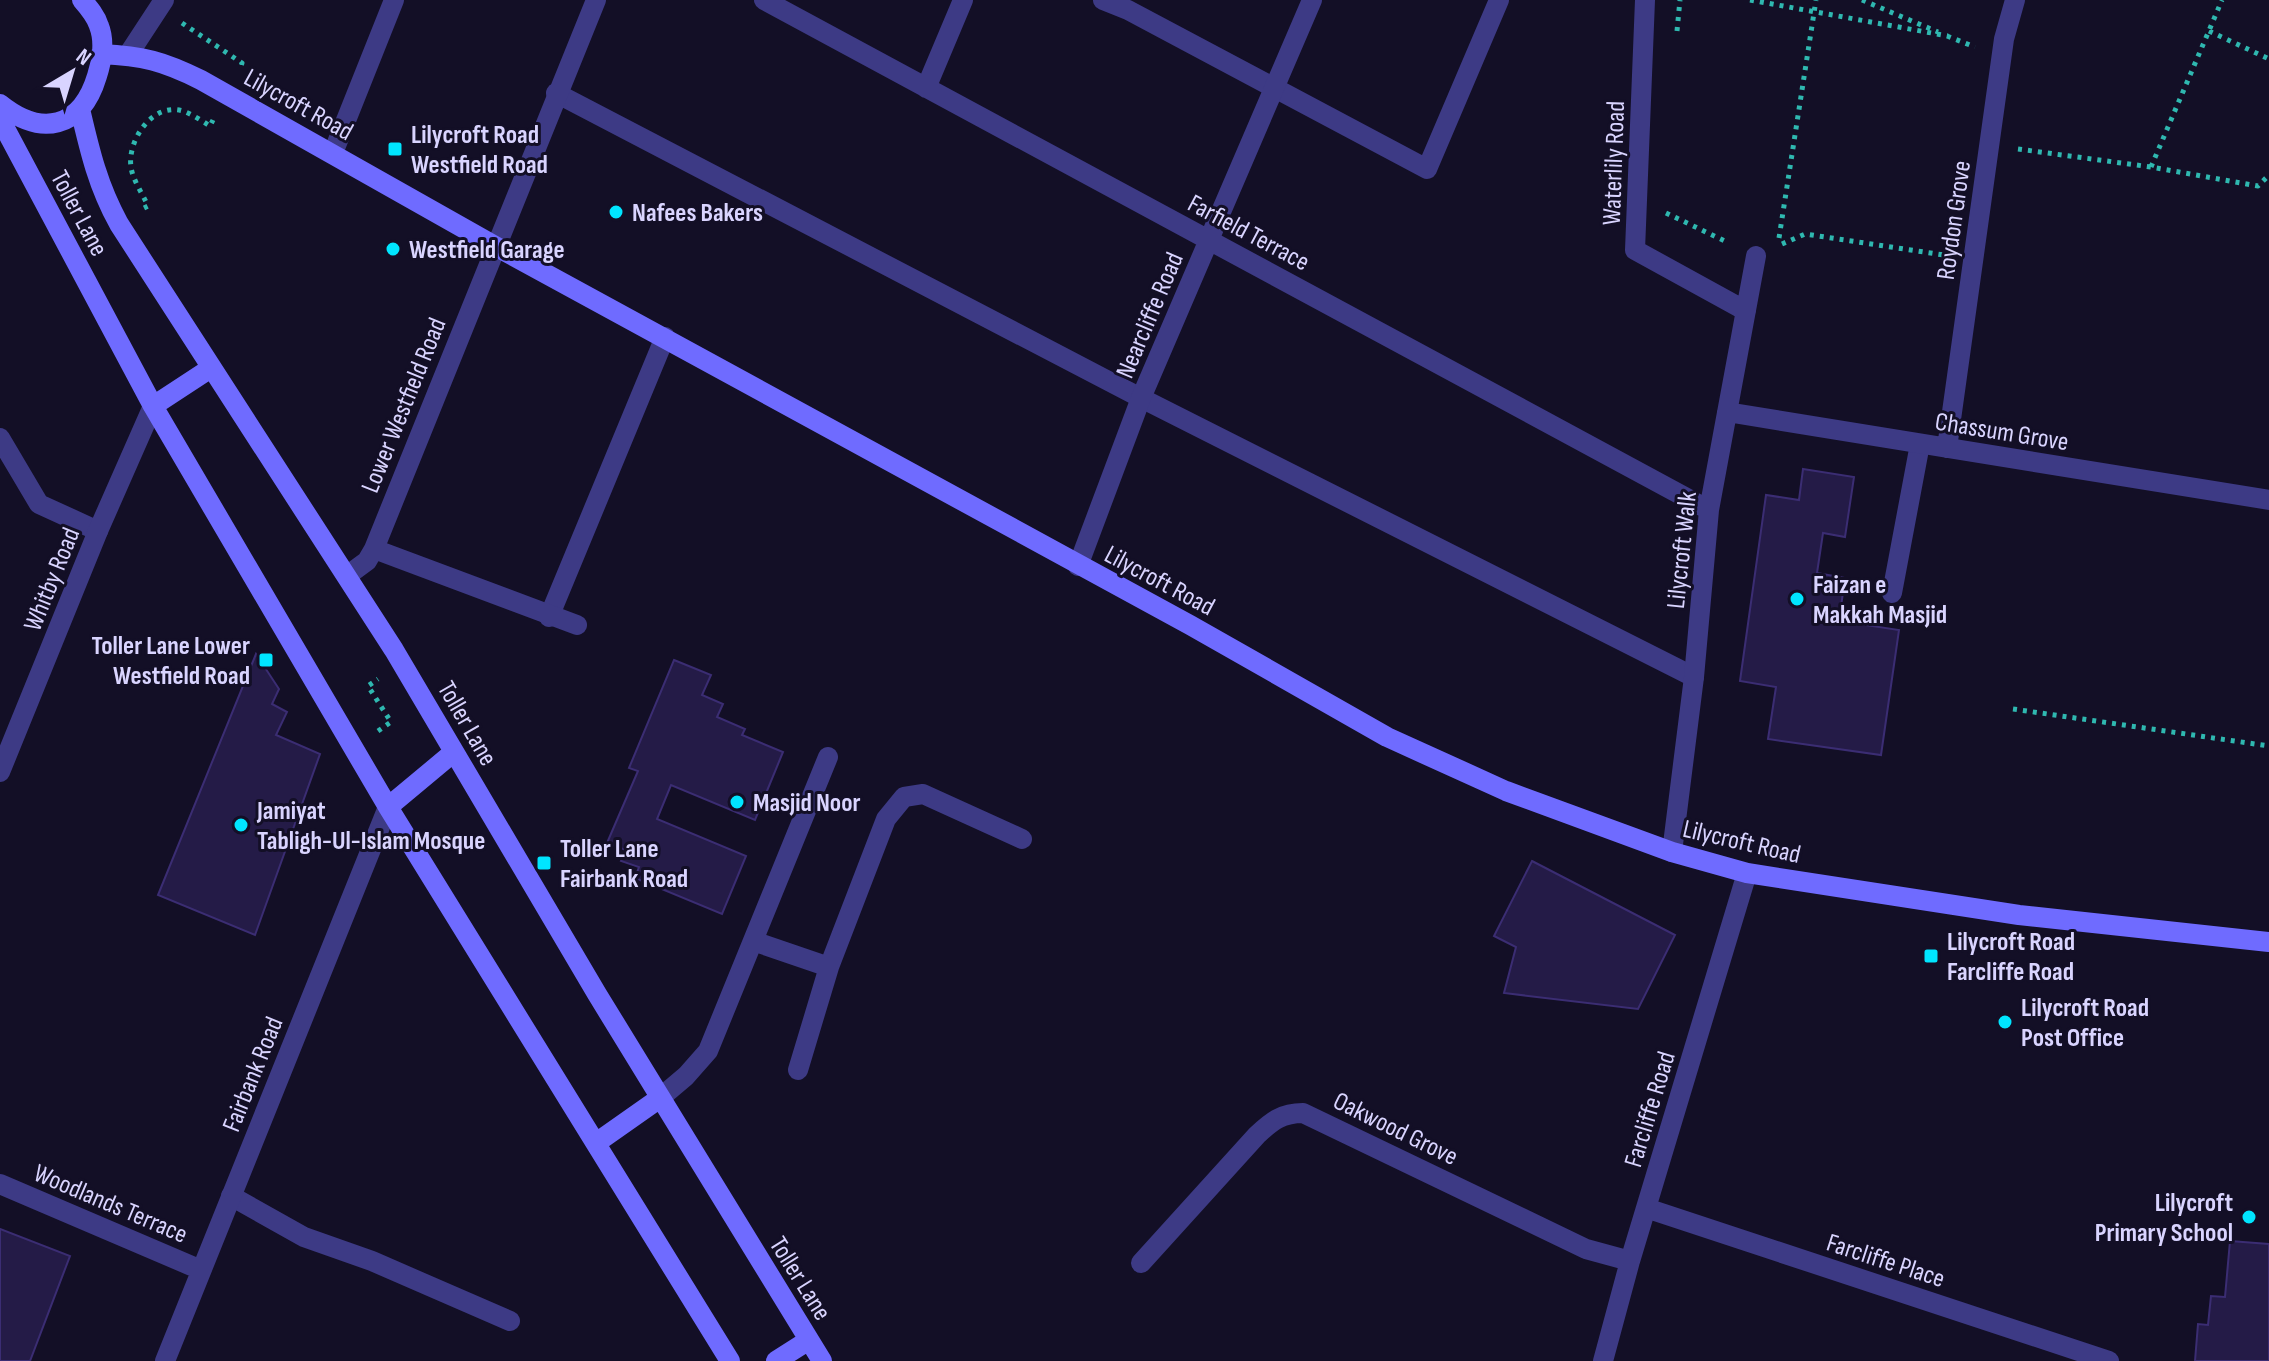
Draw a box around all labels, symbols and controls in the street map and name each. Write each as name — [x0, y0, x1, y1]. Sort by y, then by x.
north arrow — [32, 32, 112, 112]
text: N — [70, 43, 96, 72]
street label: Lilycroft Road — [238, 63, 358, 148]
street label: Waterlily Road — [1597, 100, 1632, 226]
place label: Lilycroft Road Westfield Road — [411, 120, 548, 181]
marker: Lilycroft Road Westfield Road — [386, 140, 404, 158]
street label: Roydon Grove — [1931, 159, 1978, 282]
street label: Toller Lane — [43, 166, 114, 262]
street label: Farfield Terrace — [1182, 188, 1314, 278]
place label: Nafees Bakers — [632, 198, 763, 229]
marker: Nafees Bakers — [607, 203, 625, 221]
place label: Westfield Garage — [409, 235, 565, 266]
marker: Westfield Garage — [384, 240, 402, 258]
street label: Nearcliffe Road — [1110, 248, 1191, 383]
street label: Lower Westfield Road — [355, 314, 454, 497]
street label: Chassum Grove — [1933, 407, 2071, 458]
street label: Lilycroft Walk — [1661, 490, 1704, 610]
street label: Whitby Road — [18, 523, 87, 636]
street label: Lilycroft Road — [1099, 539, 1220, 623]
place label: Faizan e Makkah Masjid — [1813, 570, 1947, 631]
marker: Faizan e Makkah Masjid — [1788, 590, 1806, 608]
place label: Toller Lane Lower Westfield Road — [91, 631, 250, 692]
marker: Toller Lane Lower Westfield Road — [257, 651, 275, 669]
street label: Toller Lane — [430, 676, 503, 772]
place label: Masjid Noor — [753, 788, 861, 819]
marker: Masjid Noor — [728, 793, 746, 811]
place label: Jamiyat Tabligh-Ul-Islam Mosque — [256, 796, 485, 857]
street label: Lilycroft Road — [1680, 814, 1804, 871]
marker: Jamiyat Tabligh-Ul-Islam Mosque — [232, 816, 250, 834]
place label: Toller Lane Fairbank Road — [560, 834, 688, 895]
marker: Toller Lane Fairbank Road — [535, 854, 553, 872]
place label: Lilycroft Road Farcliffe Road — [1947, 927, 2075, 988]
marker: Lilycroft Road Farcliffe Road — [1922, 947, 1940, 965]
place label: Lilycroft Road Post Office — [2021, 993, 2149, 1054]
street label: Fairbank Road — [216, 1013, 290, 1136]
marker: Lilycroft Road Post Office — [1996, 1013, 2014, 1031]
street label: Farcliffe Road — [1618, 1048, 1683, 1171]
street label: Oakwood Grove — [1328, 1086, 1463, 1173]
street label: Woodlands Terrace — [29, 1158, 192, 1251]
place label: Lilycroft Primary School — [2095, 1188, 2233, 1249]
marker: Lilycroft Primary School — [2240, 1208, 2258, 1226]
street label: Farcliffe Place — [1822, 1228, 1949, 1295]
street label: Toller Lane — [762, 1231, 837, 1326]

